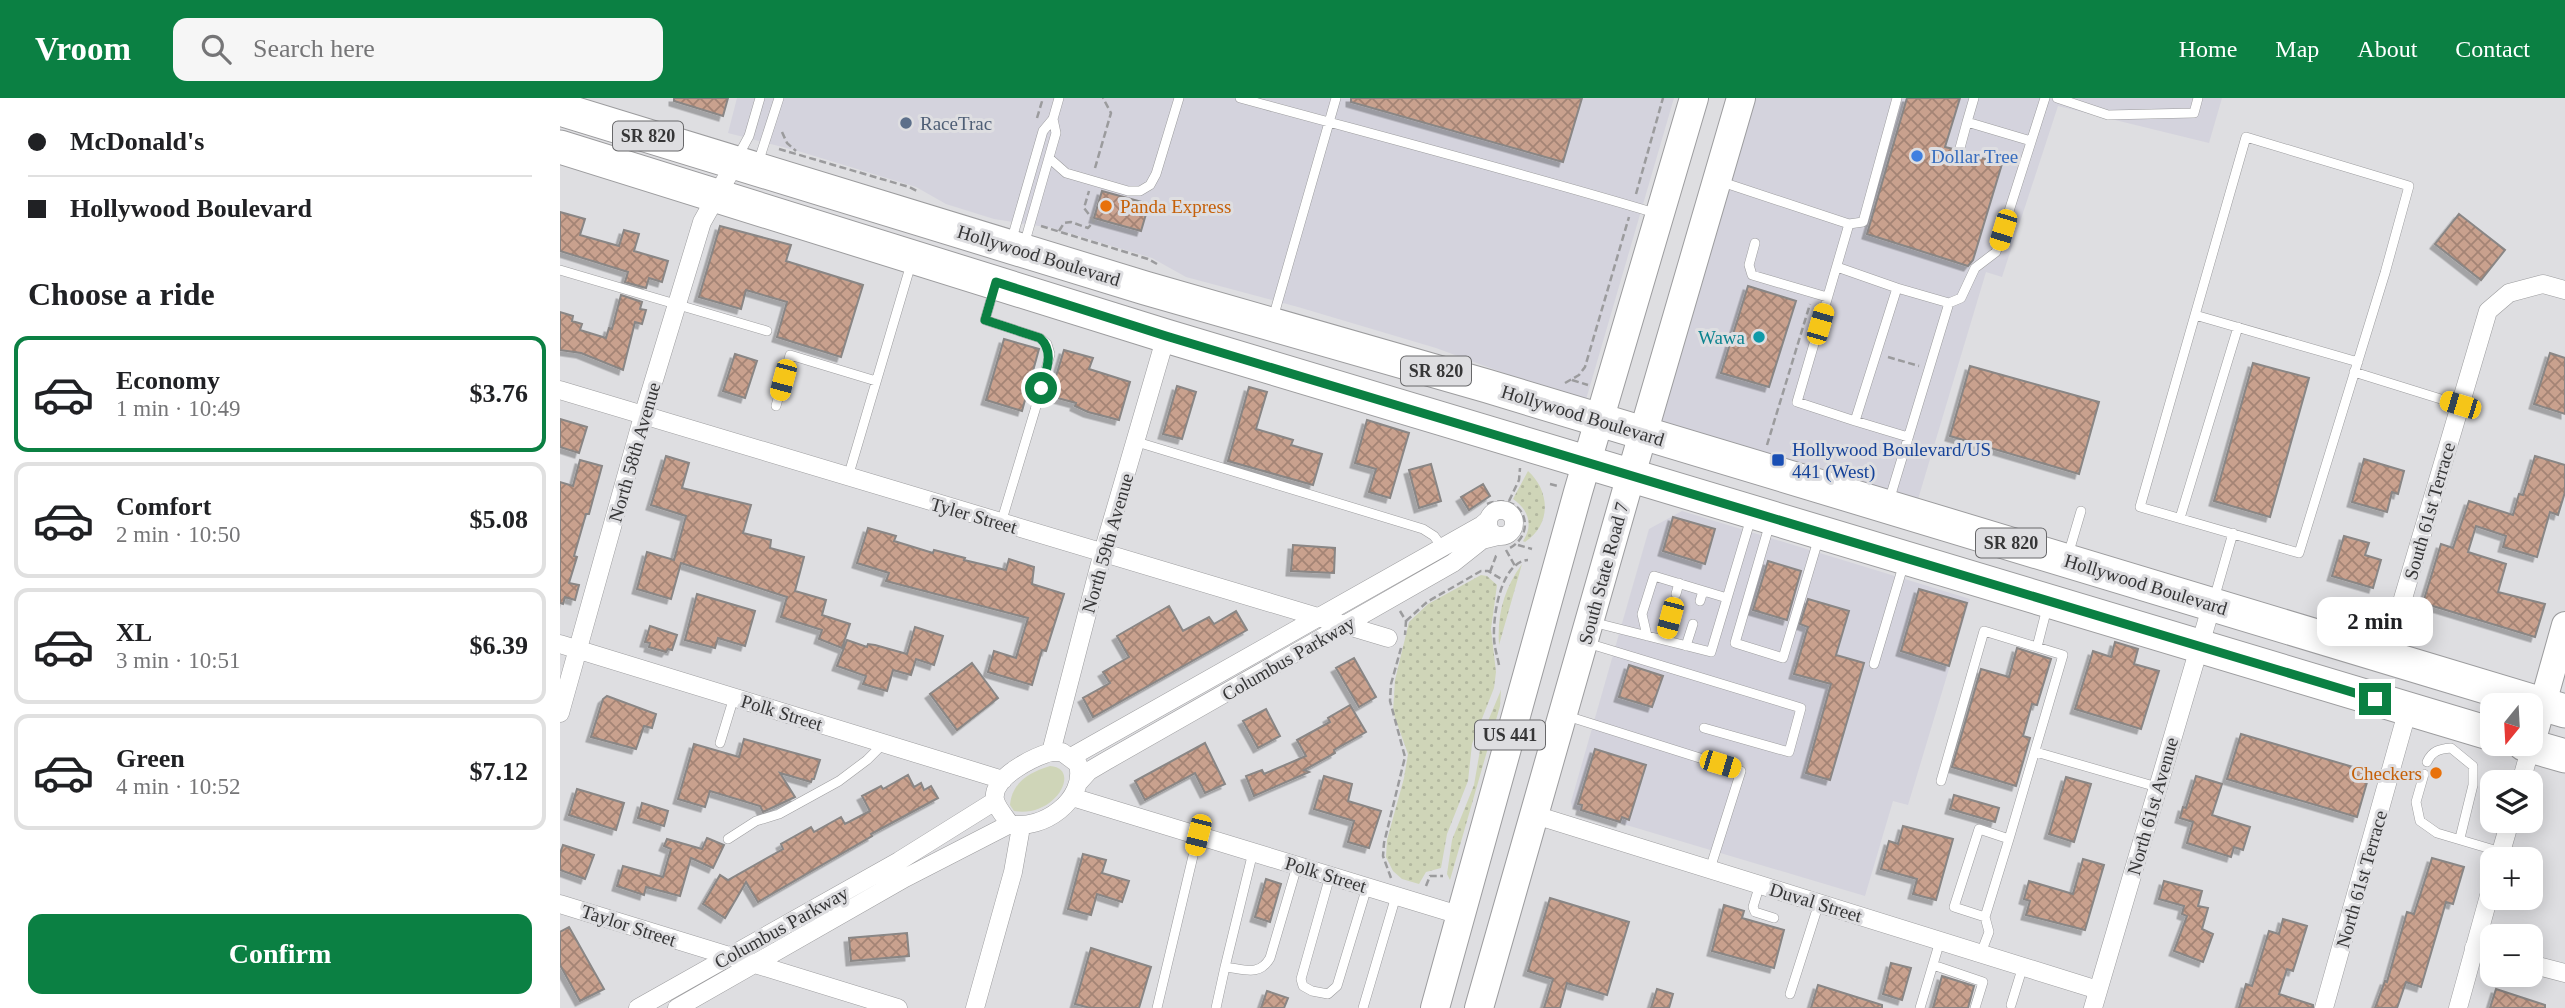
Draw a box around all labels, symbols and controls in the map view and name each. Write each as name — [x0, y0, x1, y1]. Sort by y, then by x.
search box — [173, 18, 663, 81]
icon: search — [197, 30, 235, 68]
text: Vroom — [35, 31, 131, 67]
text: Search here — [253, 34, 375, 63]
text: Home — [2179, 36, 2237, 62]
text: Map — [2275, 36, 2319, 62]
text: About — [2357, 36, 2417, 62]
text: Contact — [2455, 36, 2530, 62]
place label: RaceTrac — [920, 113, 992, 134]
marker: RaceTrac — [898, 115, 914, 131]
road number: SR 820 — [613, 122, 683, 150]
text: McDonald's — [70, 127, 204, 156]
place label: Dollar Tree — [1931, 146, 2018, 167]
marker: Dollar Tree — [1909, 148, 1925, 164]
text: Hollywood Boulevard — [70, 194, 312, 223]
place label: Panda Express — [1120, 196, 1231, 217]
marker: Panda Express — [1098, 198, 1114, 214]
car — [1987, 207, 2020, 253]
street label: Hollywood Boulevard — [955, 221, 1123, 290]
text: Choose a ride — [28, 276, 215, 312]
car — [1805, 301, 1836, 347]
place label: Wawa — [1698, 327, 1746, 348]
marker: Wawa — [1751, 329, 1767, 345]
road number: SR 820 — [1401, 356, 1471, 386]
car — [768, 357, 799, 403]
icon: car — [32, 363, 95, 426]
text: Economy — [116, 366, 220, 395]
route start — [1025, 372, 1057, 404]
text: $3.76 — [470, 379, 528, 408]
street label: North 58th Avenue — [605, 380, 664, 524]
street label: Hollywood Boulevard — [1499, 381, 1667, 450]
car — [2437, 389, 2484, 421]
text: 1 min · 10:49 — [116, 396, 241, 421]
place label: Hollywood Boulevard/US 441 (West) — [1792, 439, 1991, 483]
street label: South 61st Terrace — [2400, 440, 2459, 582]
marker: Hollywood Boulevard/US 441 (West) — [1770, 452, 1786, 468]
street label: North 59th Avenue — [1078, 471, 1137, 615]
icon: car — [32, 489, 95, 552]
text: Comfort — [116, 492, 211, 521]
street label: Tyler Street — [928, 493, 1020, 538]
street label: South State Road 7 — [1574, 500, 1633, 646]
text: $5.08 — [470, 505, 528, 534]
text: 2 min · 10:50 — [116, 522, 241, 547]
road number: SR 820 — [1976, 528, 2046, 558]
street label: Hollywood Boulevard — [2062, 550, 2230, 619]
car — [1655, 595, 1686, 641]
callout: 2 min — [2317, 598, 2433, 646]
text: 2 min — [2347, 609, 2403, 634]
street label: Columbus Parkway — [1218, 612, 1359, 705]
icon: car — [32, 615, 95, 678]
text: XL — [116, 618, 152, 647]
text: $6.39 — [470, 631, 528, 660]
text: 3 min · 10:51 — [116, 648, 241, 673]
route end — [2359, 683, 2391, 715]
street label: Polk Street — [739, 690, 826, 735]
north arrow — [2480, 693, 2543, 756]
map controls — [2480, 693, 2543, 987]
road number: US 441 — [1475, 720, 1545, 750]
street label: North 61st Avenue — [2123, 735, 2182, 877]
icon: car — [32, 741, 95, 804]
text: Green — [116, 744, 185, 773]
car — [1697, 748, 1744, 780]
text: $7.12 — [470, 757, 528, 786]
place label: Checkers — [2351, 763, 2422, 784]
marker: Checkers — [2428, 765, 2444, 781]
button: layers — [2480, 770, 2543, 833]
text: 4 min · 10:52 — [116, 774, 241, 799]
street label: North 61st Terrace — [2332, 808, 2391, 950]
car — [1183, 812, 1214, 858]
button: + — [2480, 847, 2543, 910]
street label: Polk Street — [1283, 852, 1370, 897]
street label: Duval Street — [1767, 878, 1865, 927]
street label: Columbus Parkway — [711, 882, 852, 973]
street label: Taylor Street — [579, 900, 680, 951]
button: Confirm — [28, 914, 532, 994]
button: − — [2480, 924, 2543, 987]

